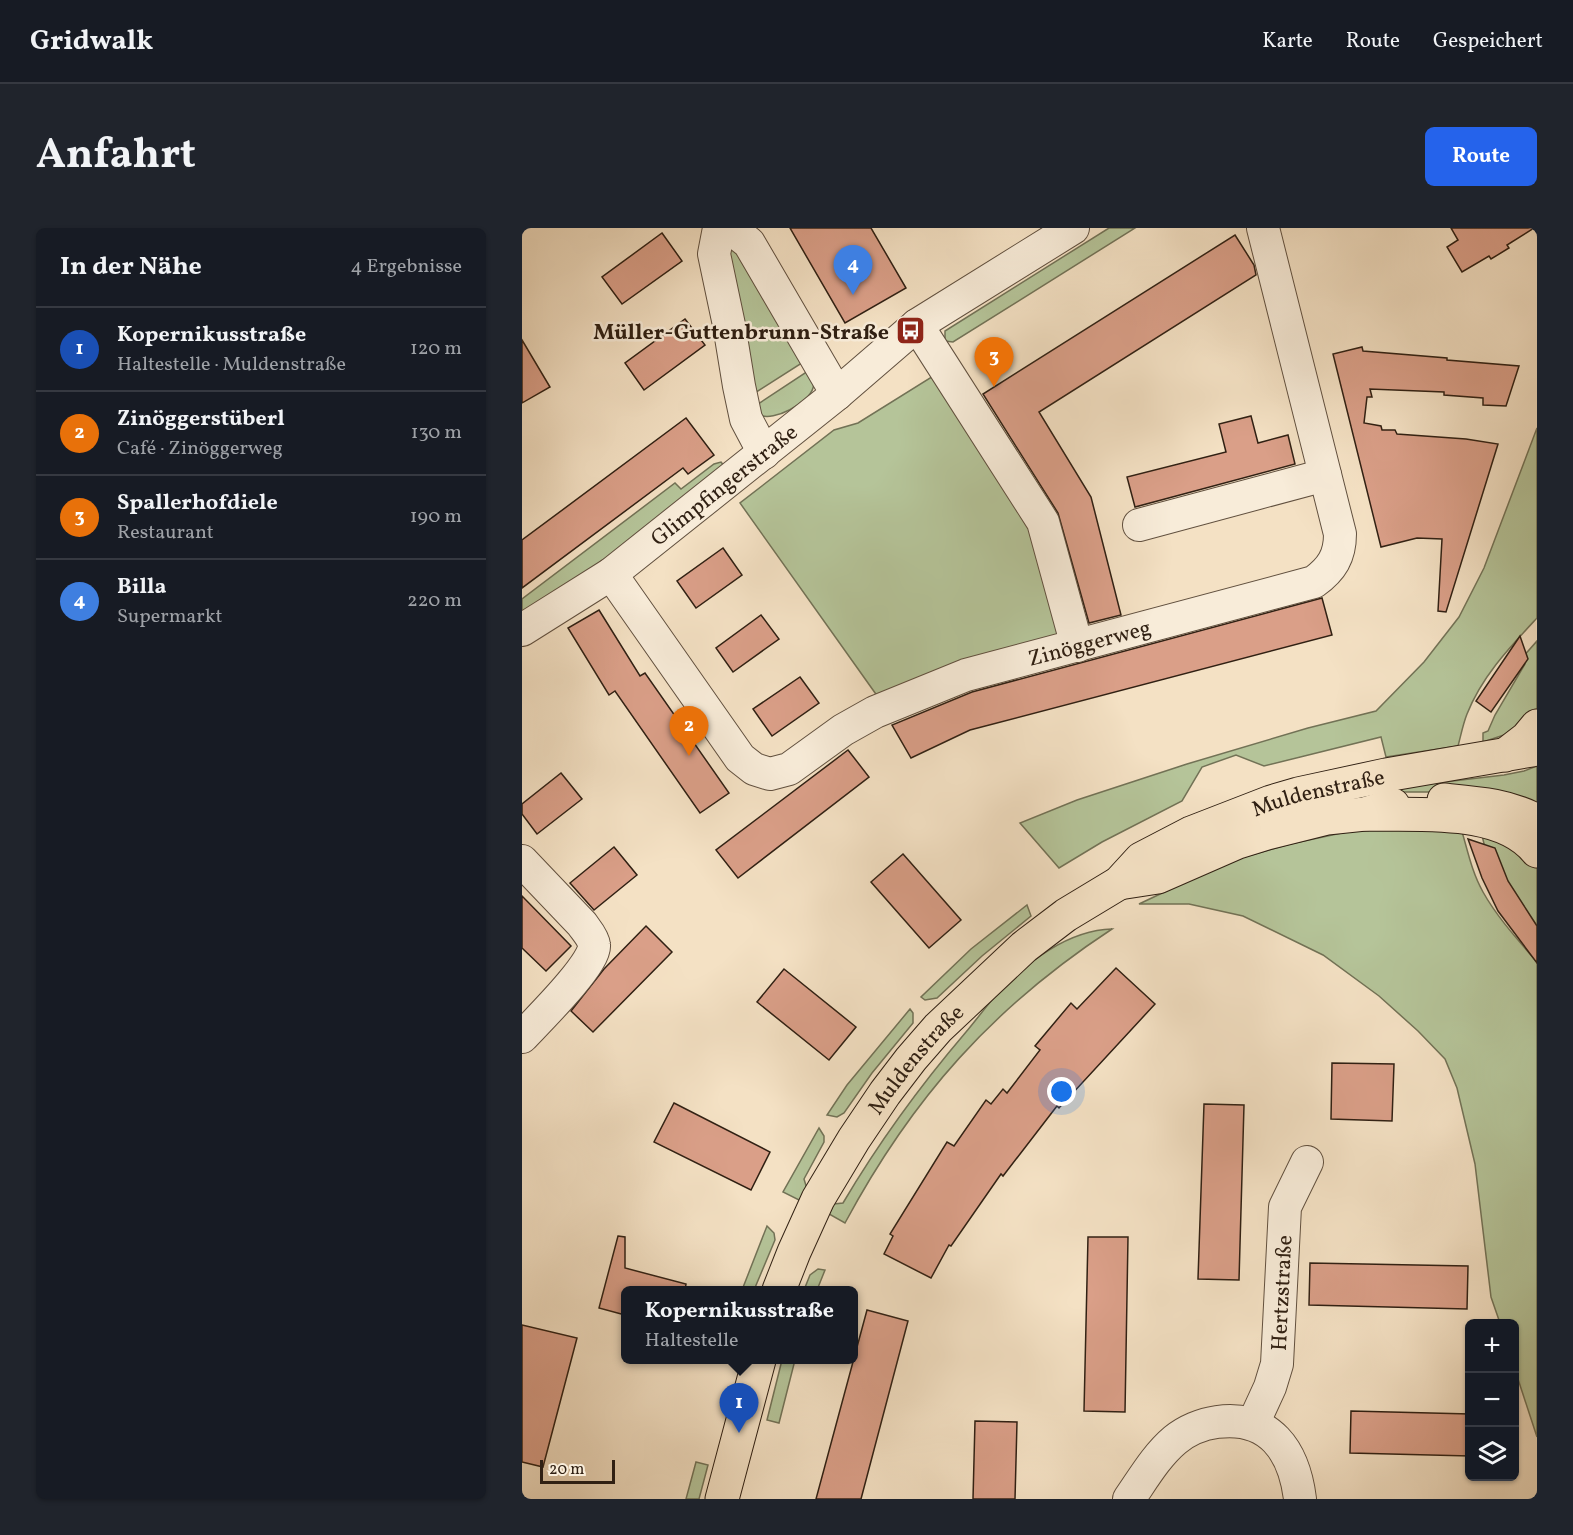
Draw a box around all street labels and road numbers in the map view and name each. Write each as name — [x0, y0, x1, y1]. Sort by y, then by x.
street label: Glimpfingerstraße — [645, 418, 805, 555]
street label: Zinöggerweg — [1025, 613, 1155, 676]
street label: Muldenstraße — [1248, 763, 1388, 826]
street label: Muldenstraße — [862, 998, 972, 1122]
street label: Hertzstraße — [1265, 1234, 1302, 1352]

